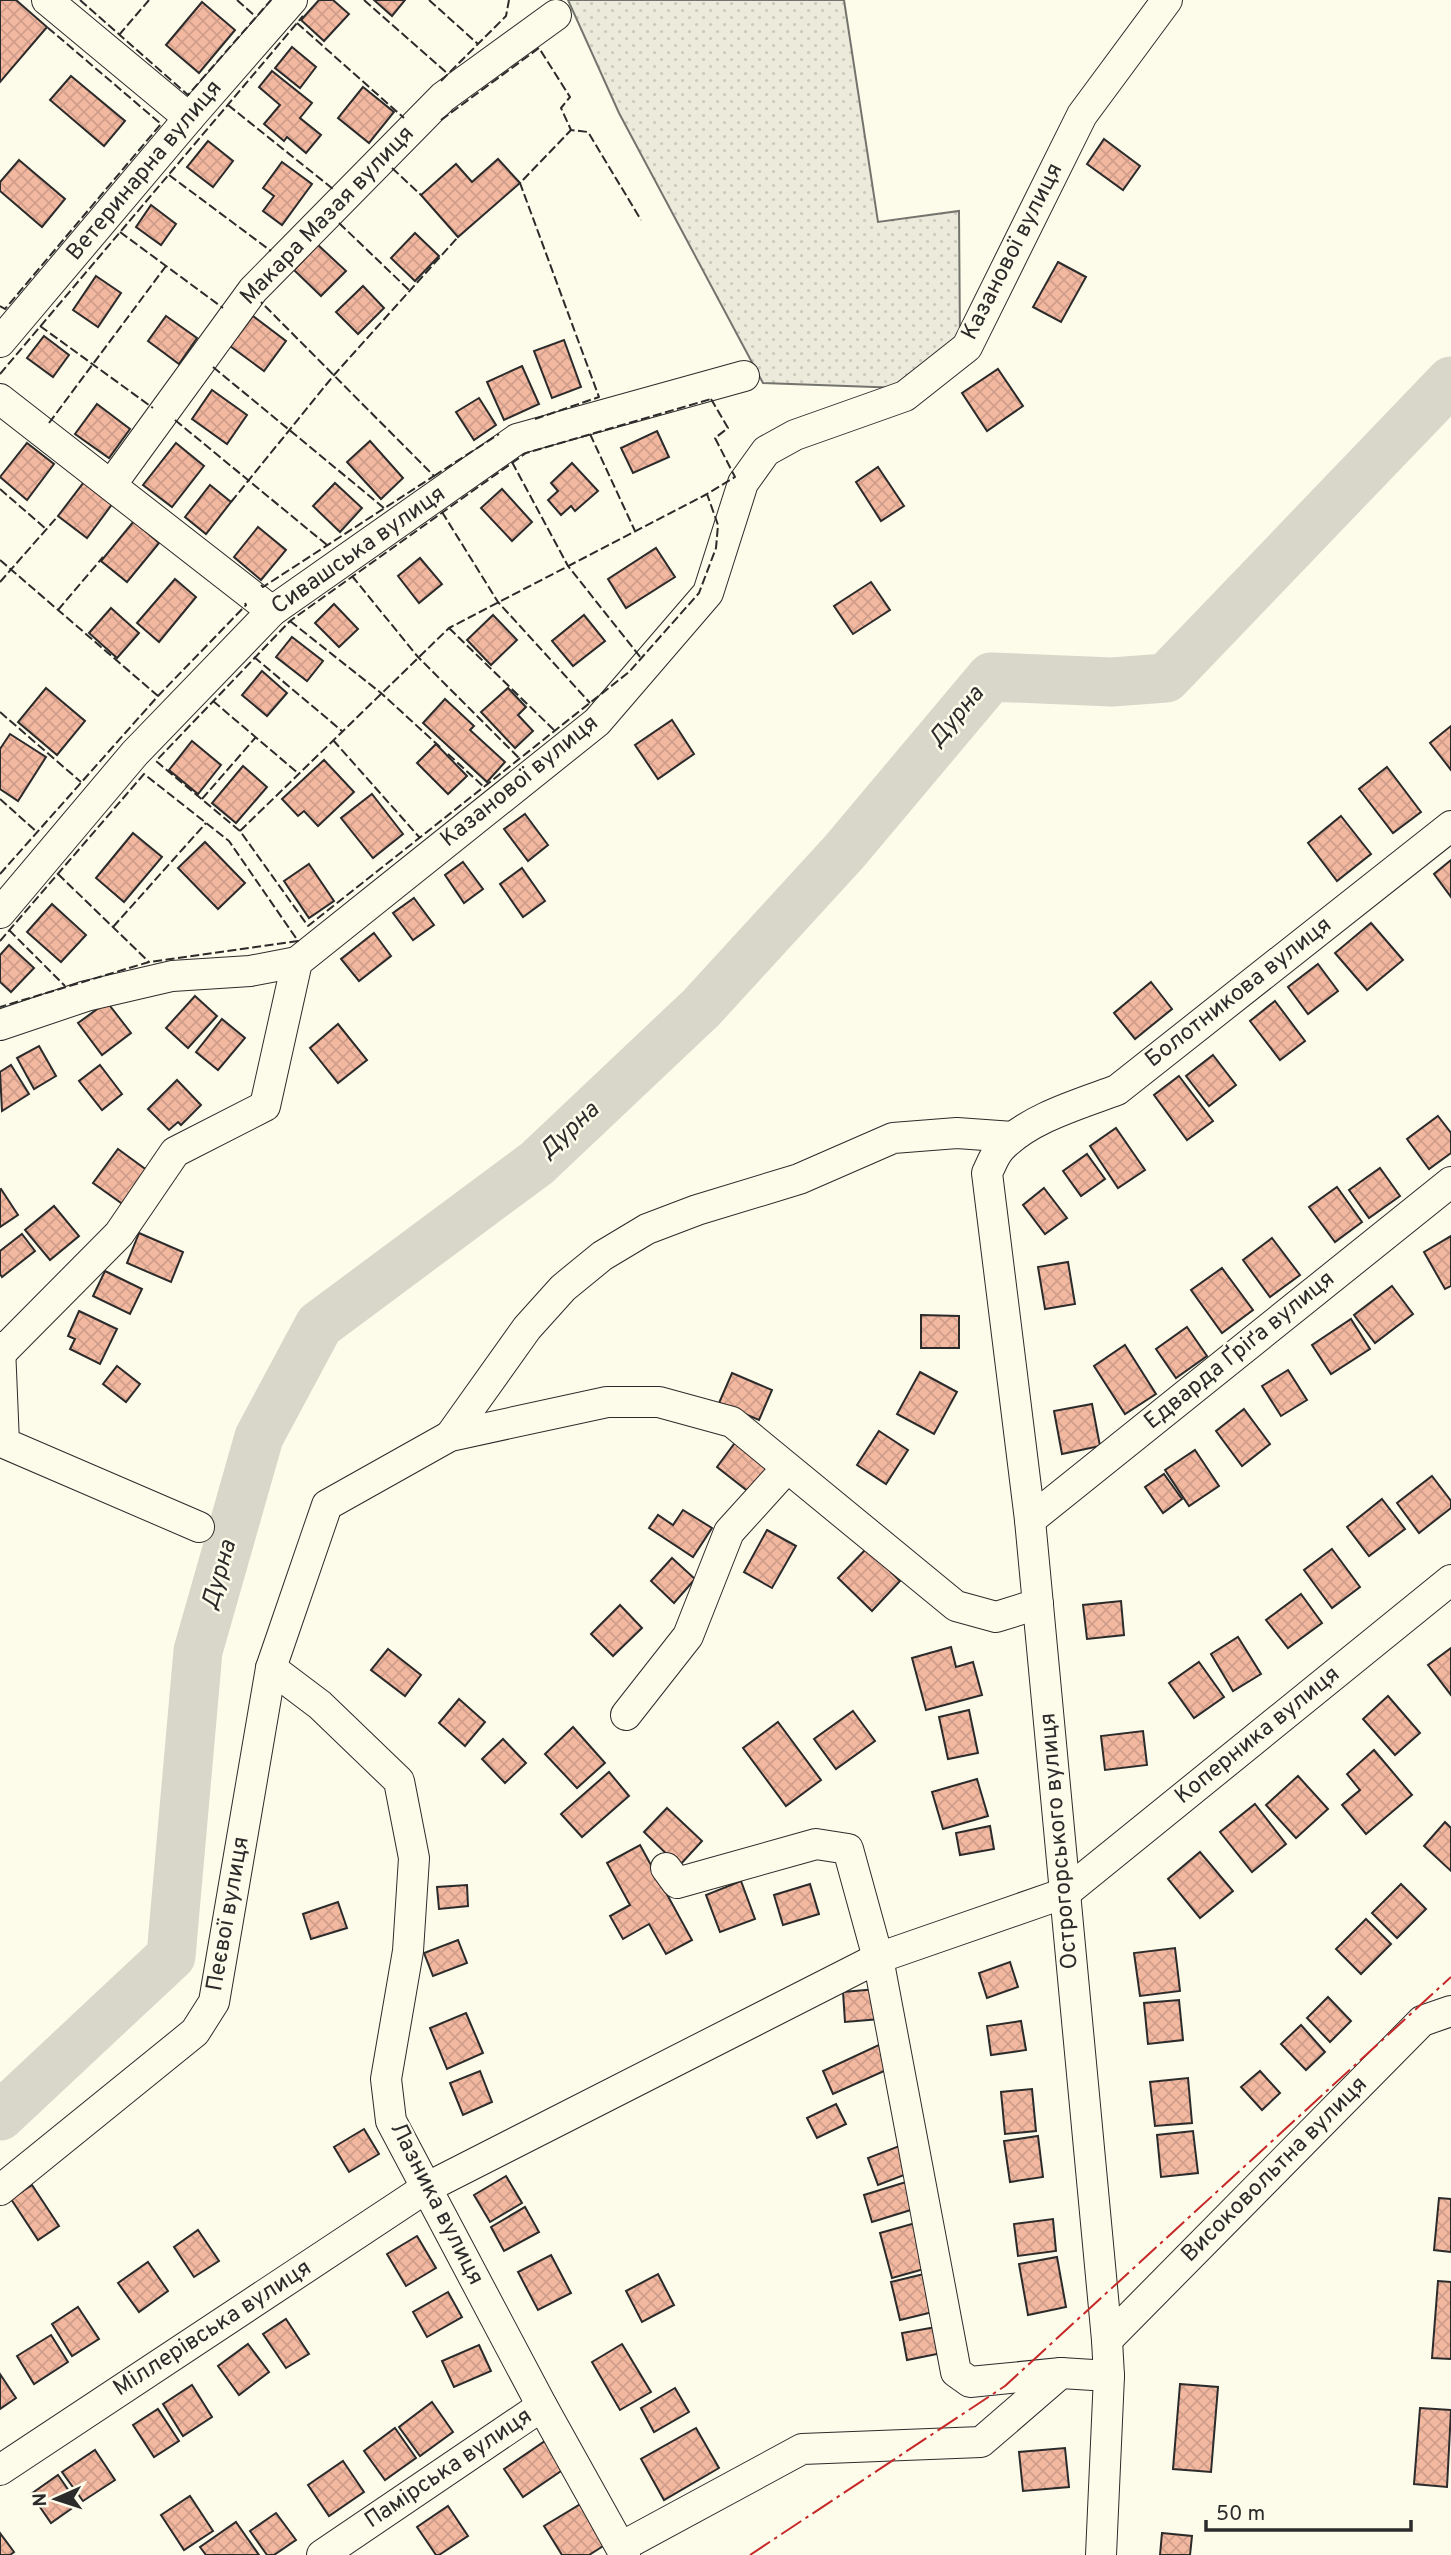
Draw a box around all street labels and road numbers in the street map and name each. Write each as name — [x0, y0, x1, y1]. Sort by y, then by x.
street label: Ветеринарна вулиця — [61, 75, 229, 267]
street label: Макара Мазая вулиця — [235, 120, 421, 312]
street label: Казанової вулиця — [956, 159, 1070, 345]
street label: Сивашська вулиця — [266, 480, 452, 622]
street label: Казанової вулиця — [435, 709, 605, 855]
street label: Болотникова вулиця — [1140, 911, 1338, 1075]
street label: Едварда Ґріґа вулиця — [1139, 1265, 1341, 1437]
street label: Коперника вулиця — [1170, 1661, 1346, 1811]
street label: Острогорського вулиця — [1034, 1711, 1086, 1971]
street label: Пеєвої вулиця — [201, 1834, 257, 1994]
street label: Високовольтна вулиця — [1176, 2071, 1374, 2269]
street label: Лазника вулиця — [382, 2118, 490, 2290]
street label: Міллерівська вулиця — [108, 2254, 318, 2404]
street label: Памірська вулиця — [360, 2402, 538, 2536]

